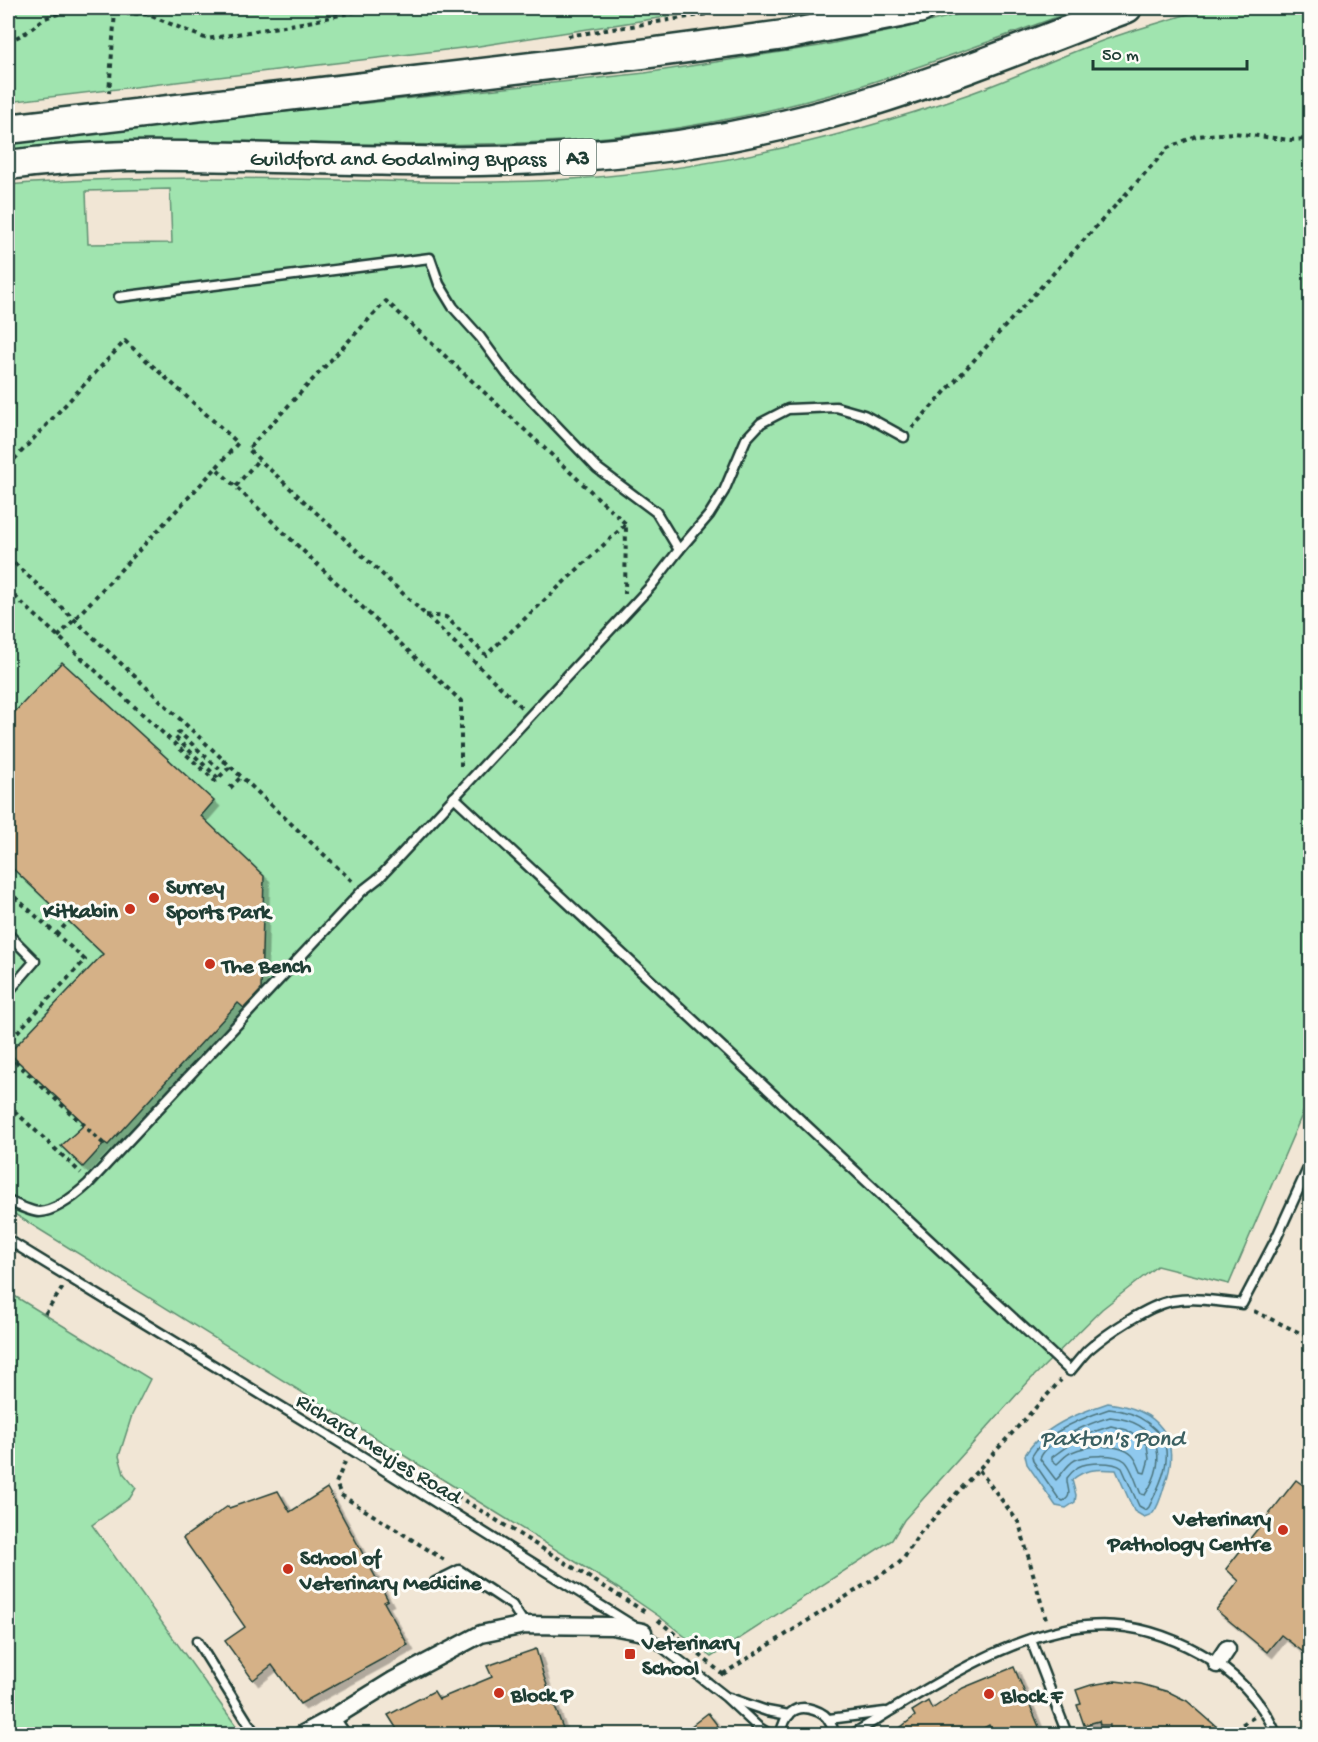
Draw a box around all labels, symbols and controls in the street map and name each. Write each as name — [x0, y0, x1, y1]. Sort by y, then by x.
scale bar — [1093, 33, 1248, 71]
text: 50 m — [1102, 46, 1139, 67]
road number: A3 — [560, 139, 596, 175]
street label: Guildford and Godalming Bypass — [250, 148, 547, 174]
place label: Surrey Sports Park — [166, 876, 273, 927]
marker: Surrey Sports Park — [147, 891, 161, 905]
place label: Kitkabin — [42, 900, 119, 926]
marker: Kitkabin — [123, 902, 137, 916]
place label: The Bench — [220, 955, 311, 981]
marker: The Bench — [203, 957, 217, 971]
street label: Richard Meyjes Road — [290, 1389, 467, 1513]
water label: Paxton's Pond — [1040, 1426, 1187, 1455]
place label: Veterinary Pathology Centre — [1107, 1508, 1272, 1559]
marker: Veterinary Pathology Centre — [1276, 1523, 1290, 1537]
place label: School of Veterinary Medicine — [299, 1547, 482, 1598]
marker: School of Veterinary Medicine — [281, 1562, 295, 1576]
place label: Veterinary School — [641, 1632, 740, 1683]
marker: Veterinary School — [623, 1647, 637, 1661]
place label: Block P — [510, 1684, 574, 1710]
place label: Block F — [1000, 1685, 1064, 1711]
marker: Block P — [492, 1686, 506, 1700]
marker: Block F — [982, 1687, 996, 1701]

